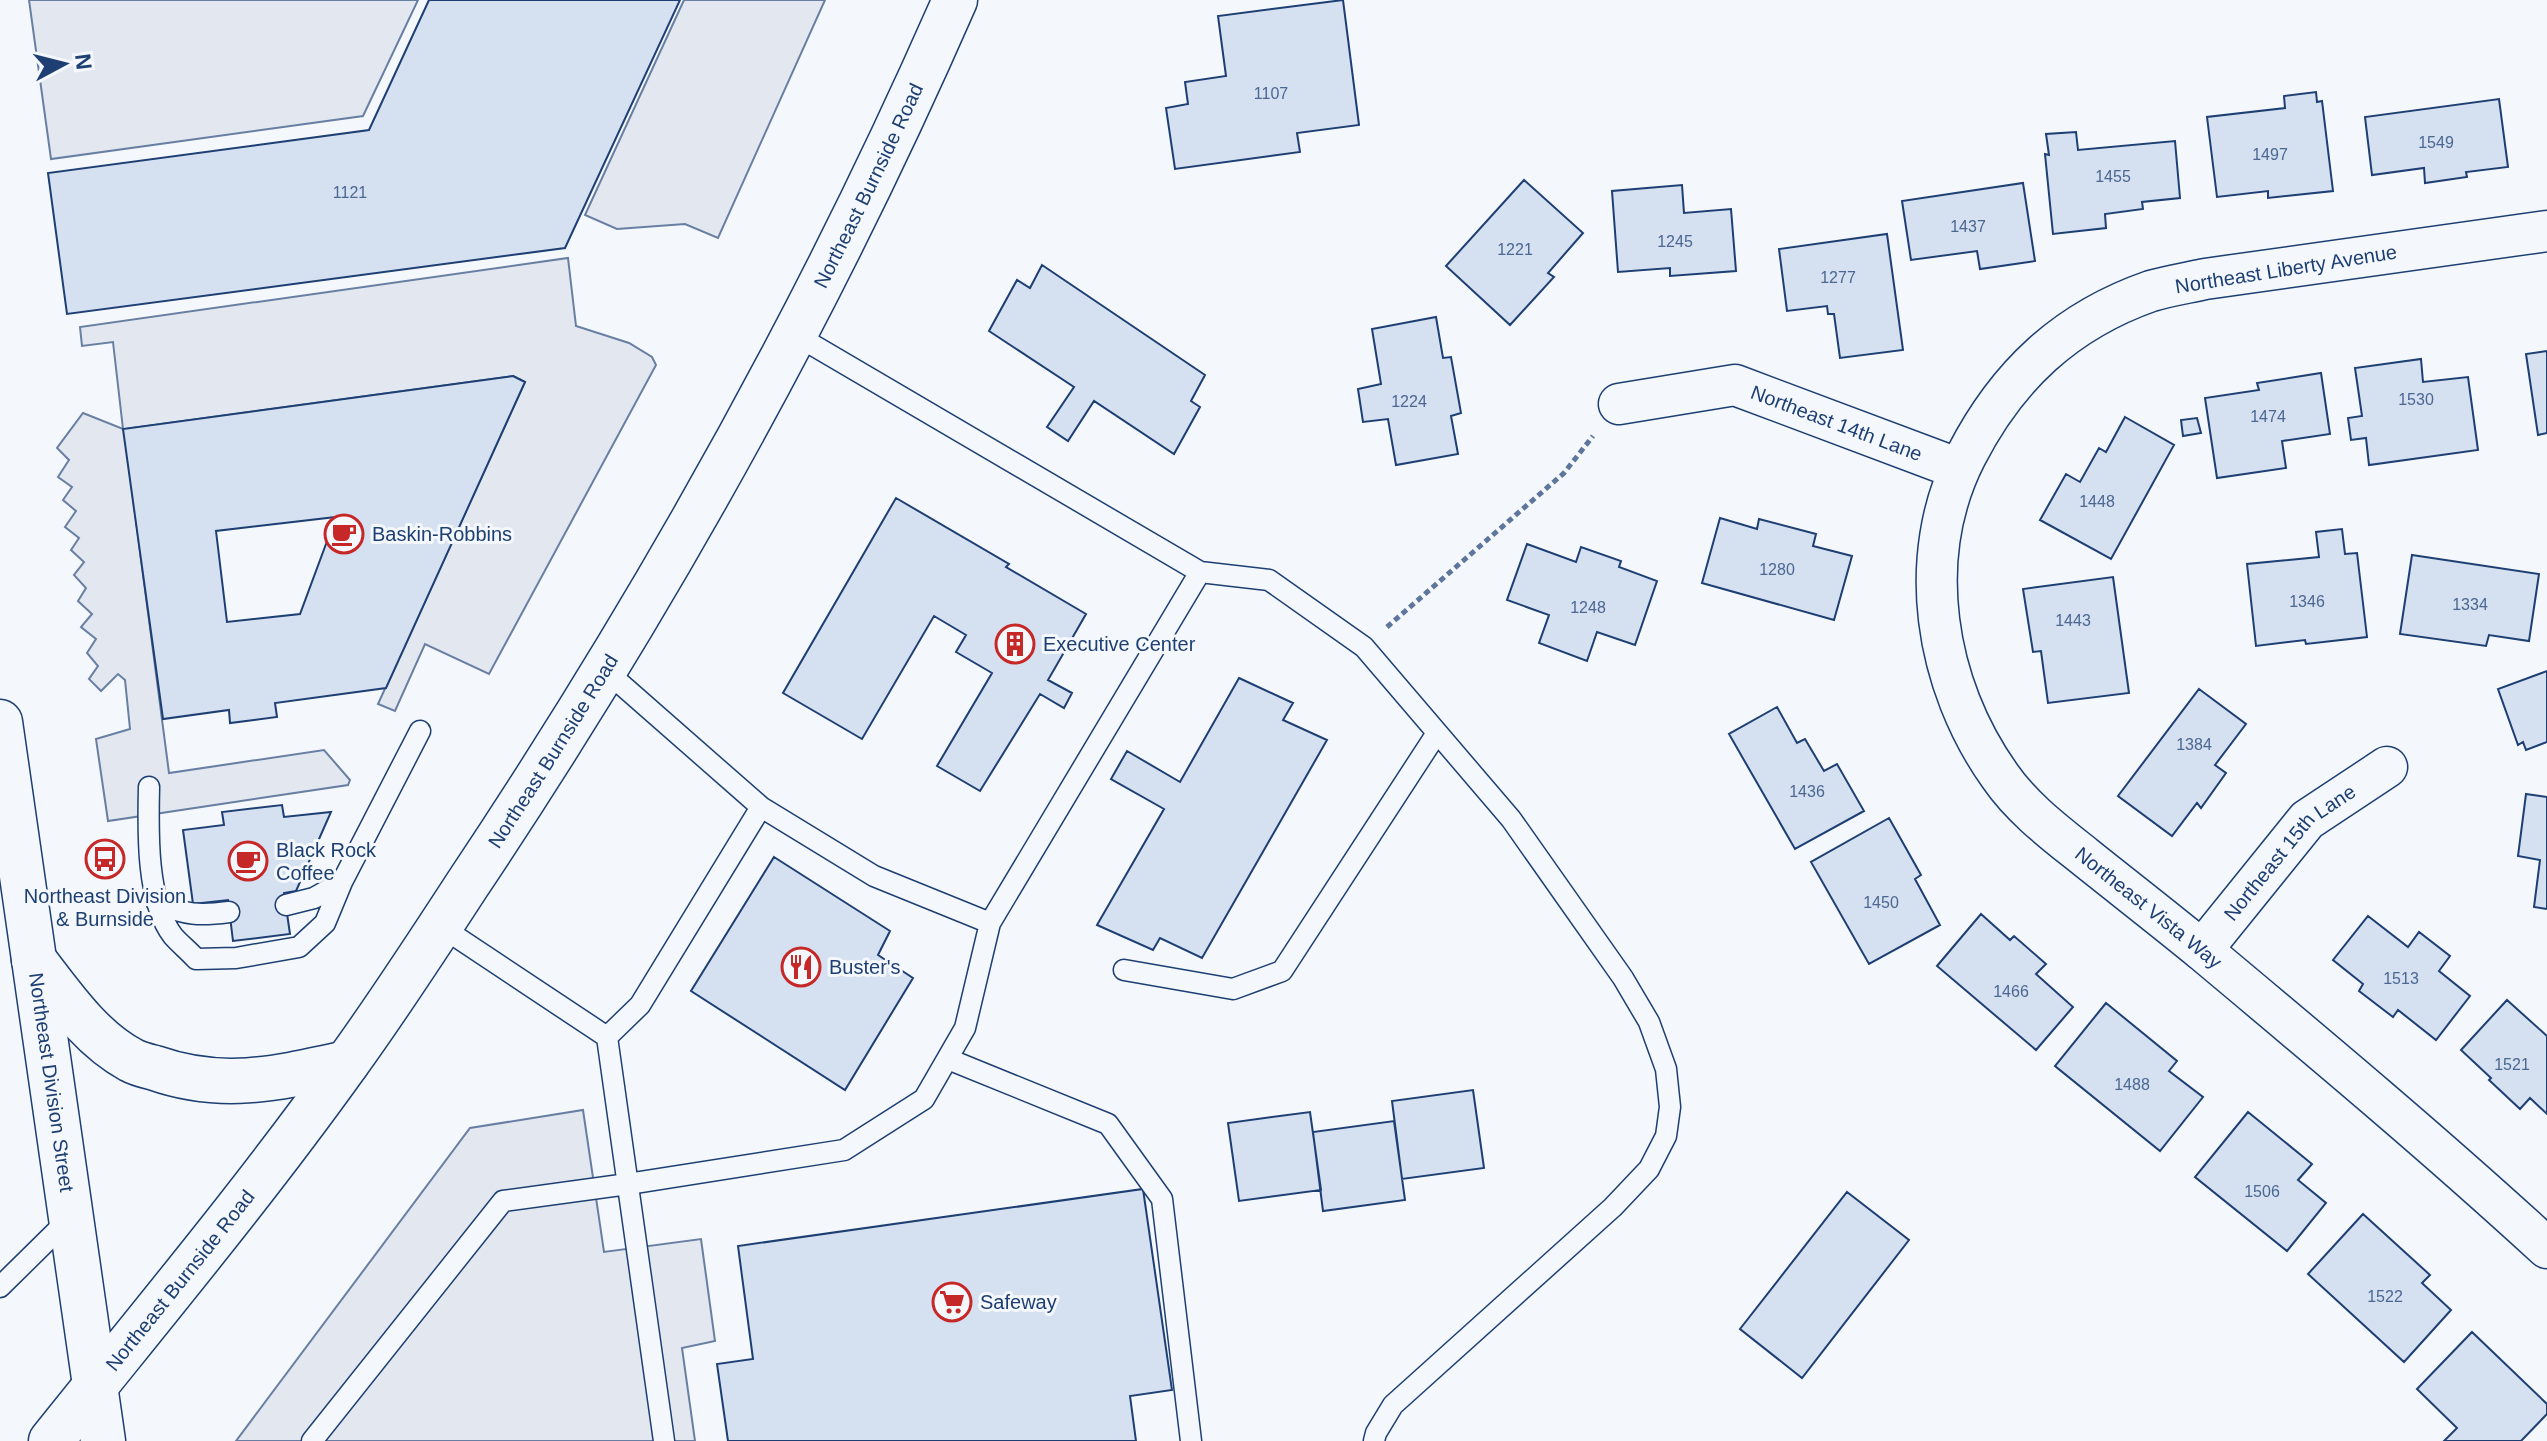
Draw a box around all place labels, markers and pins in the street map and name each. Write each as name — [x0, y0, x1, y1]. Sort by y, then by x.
cafe icon: Baskin-Robbins — [323, 513, 365, 555]
place label: Baskin-Robbins — [372, 523, 512, 545]
building icon: Executive Center — [994, 623, 1036, 665]
place label: Executive Center — [1043, 633, 1196, 655]
bus stop icon: Northeast Division & Burnside — [84, 838, 126, 880]
place label: Black Rock Coffee — [276, 839, 377, 884]
cafe icon: Black Rock Coffee — [227, 840, 269, 882]
place label: Northeast Division & Burnside — [24, 885, 186, 930]
restaurant icon: Buster's — [780, 946, 822, 988]
place label: Buster's — [829, 956, 901, 978]
supermarket icon: Safeway — [931, 1281, 973, 1323]
place label: Safeway — [980, 1291, 1057, 1313]

